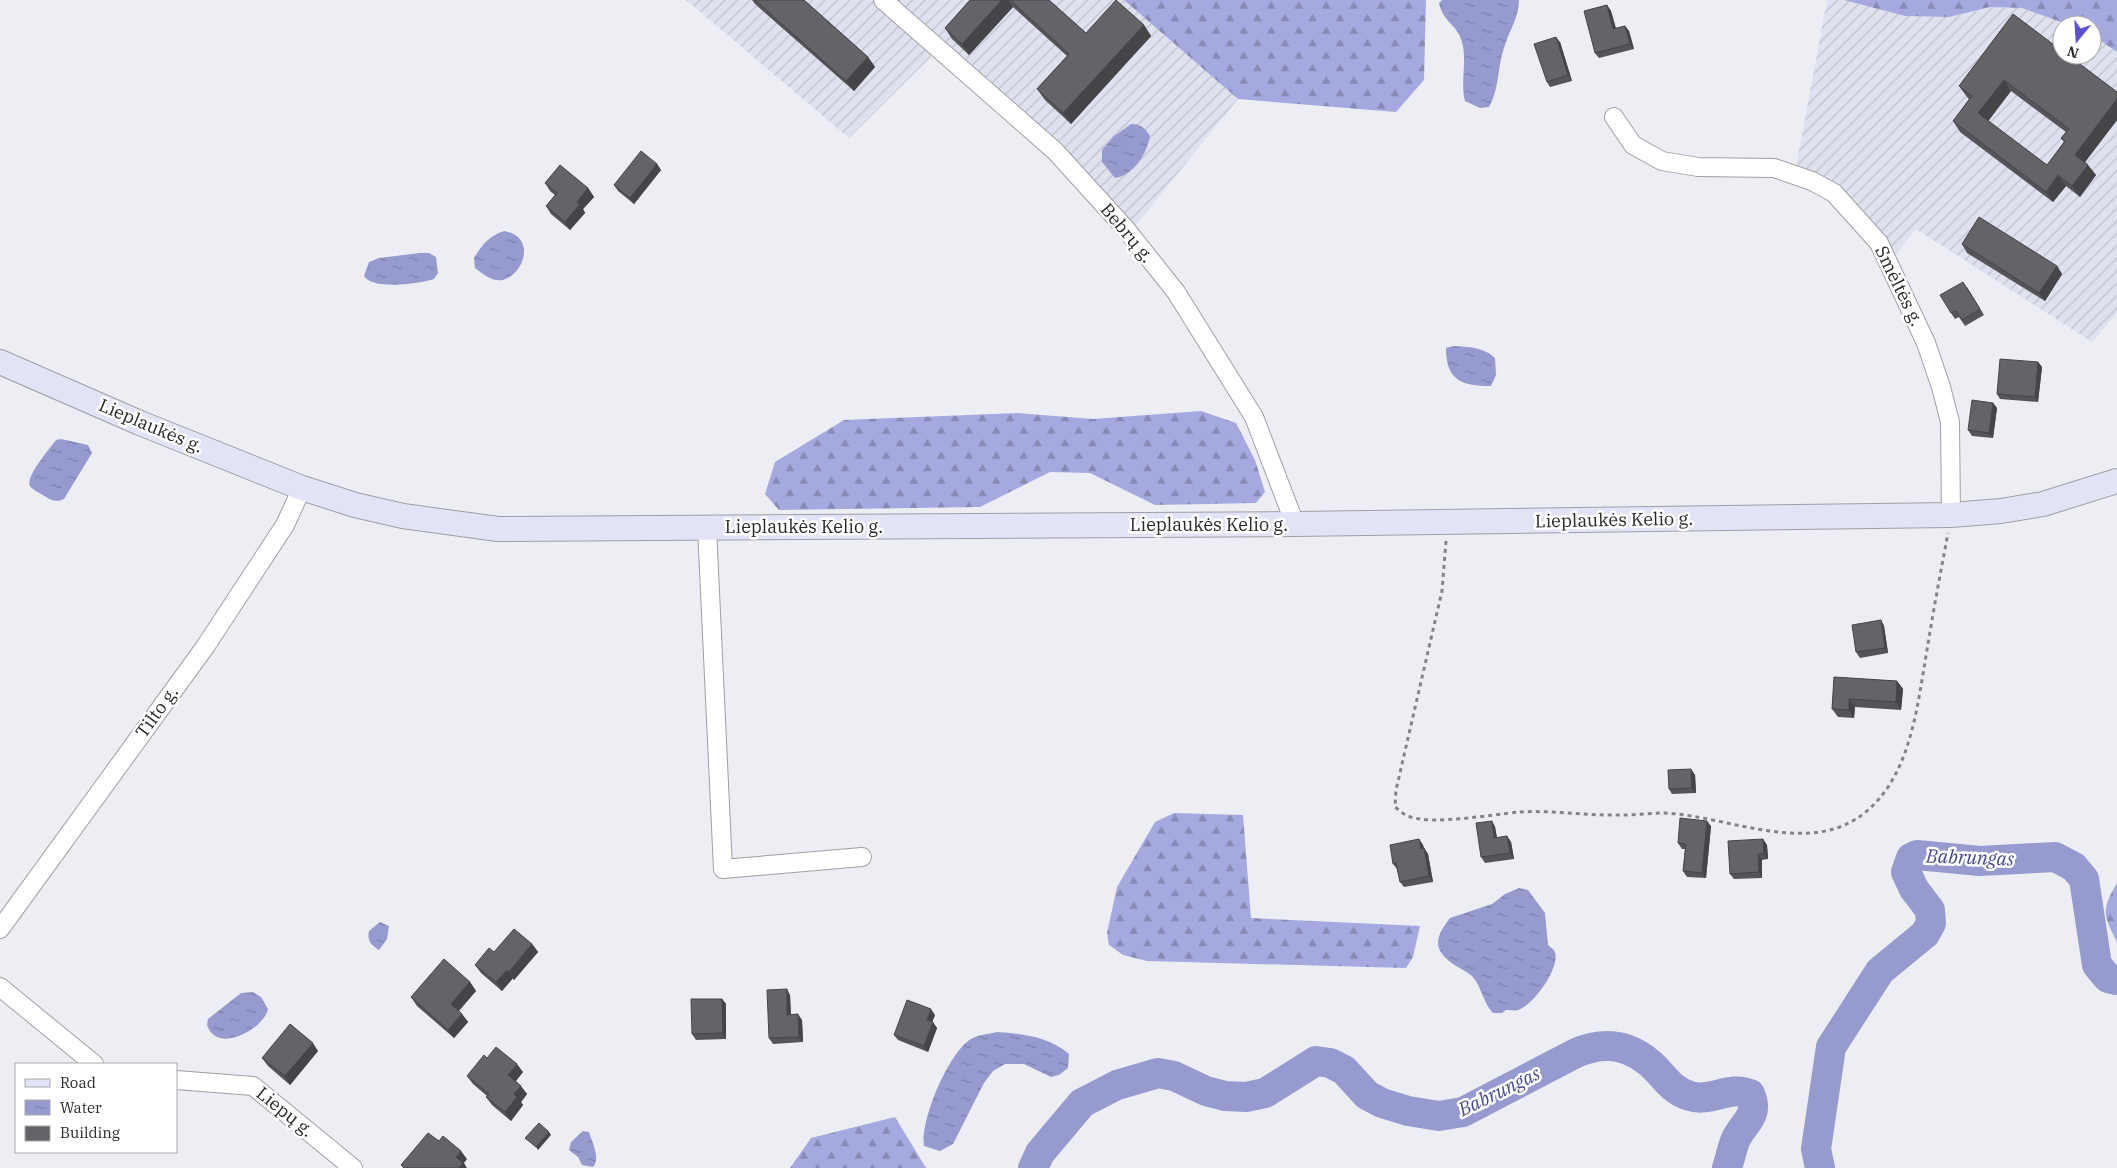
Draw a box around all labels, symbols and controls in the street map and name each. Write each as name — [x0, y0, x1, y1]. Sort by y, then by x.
north arrow — [2052, 15, 2102, 65]
text: N — [2065, 42, 2081, 63]
street label: Bebrų g. — [1096, 198, 1159, 267]
street label: Smėltės g. — [1870, 242, 1929, 330]
street label: Lieplaukės g. — [96, 393, 207, 458]
street label: Lieplaukės Kelio g. — [1535, 507, 1693, 532]
street label: Lieplaukės Kelio g. — [1130, 513, 1288, 536]
street label: Lieplaukės Kelio g. — [725, 515, 883, 538]
street label: Tilto g. — [130, 681, 183, 742]
water label: Babrungas — [1925, 843, 2014, 871]
water label: Babrungas — [1453, 1061, 1544, 1121]
legend — [15, 1063, 178, 1153]
text: Road — [60, 1073, 96, 1092]
street label: Liepų g. — [252, 1082, 319, 1142]
text: Water — [60, 1098, 102, 1117]
text: Building — [60, 1123, 120, 1142]

